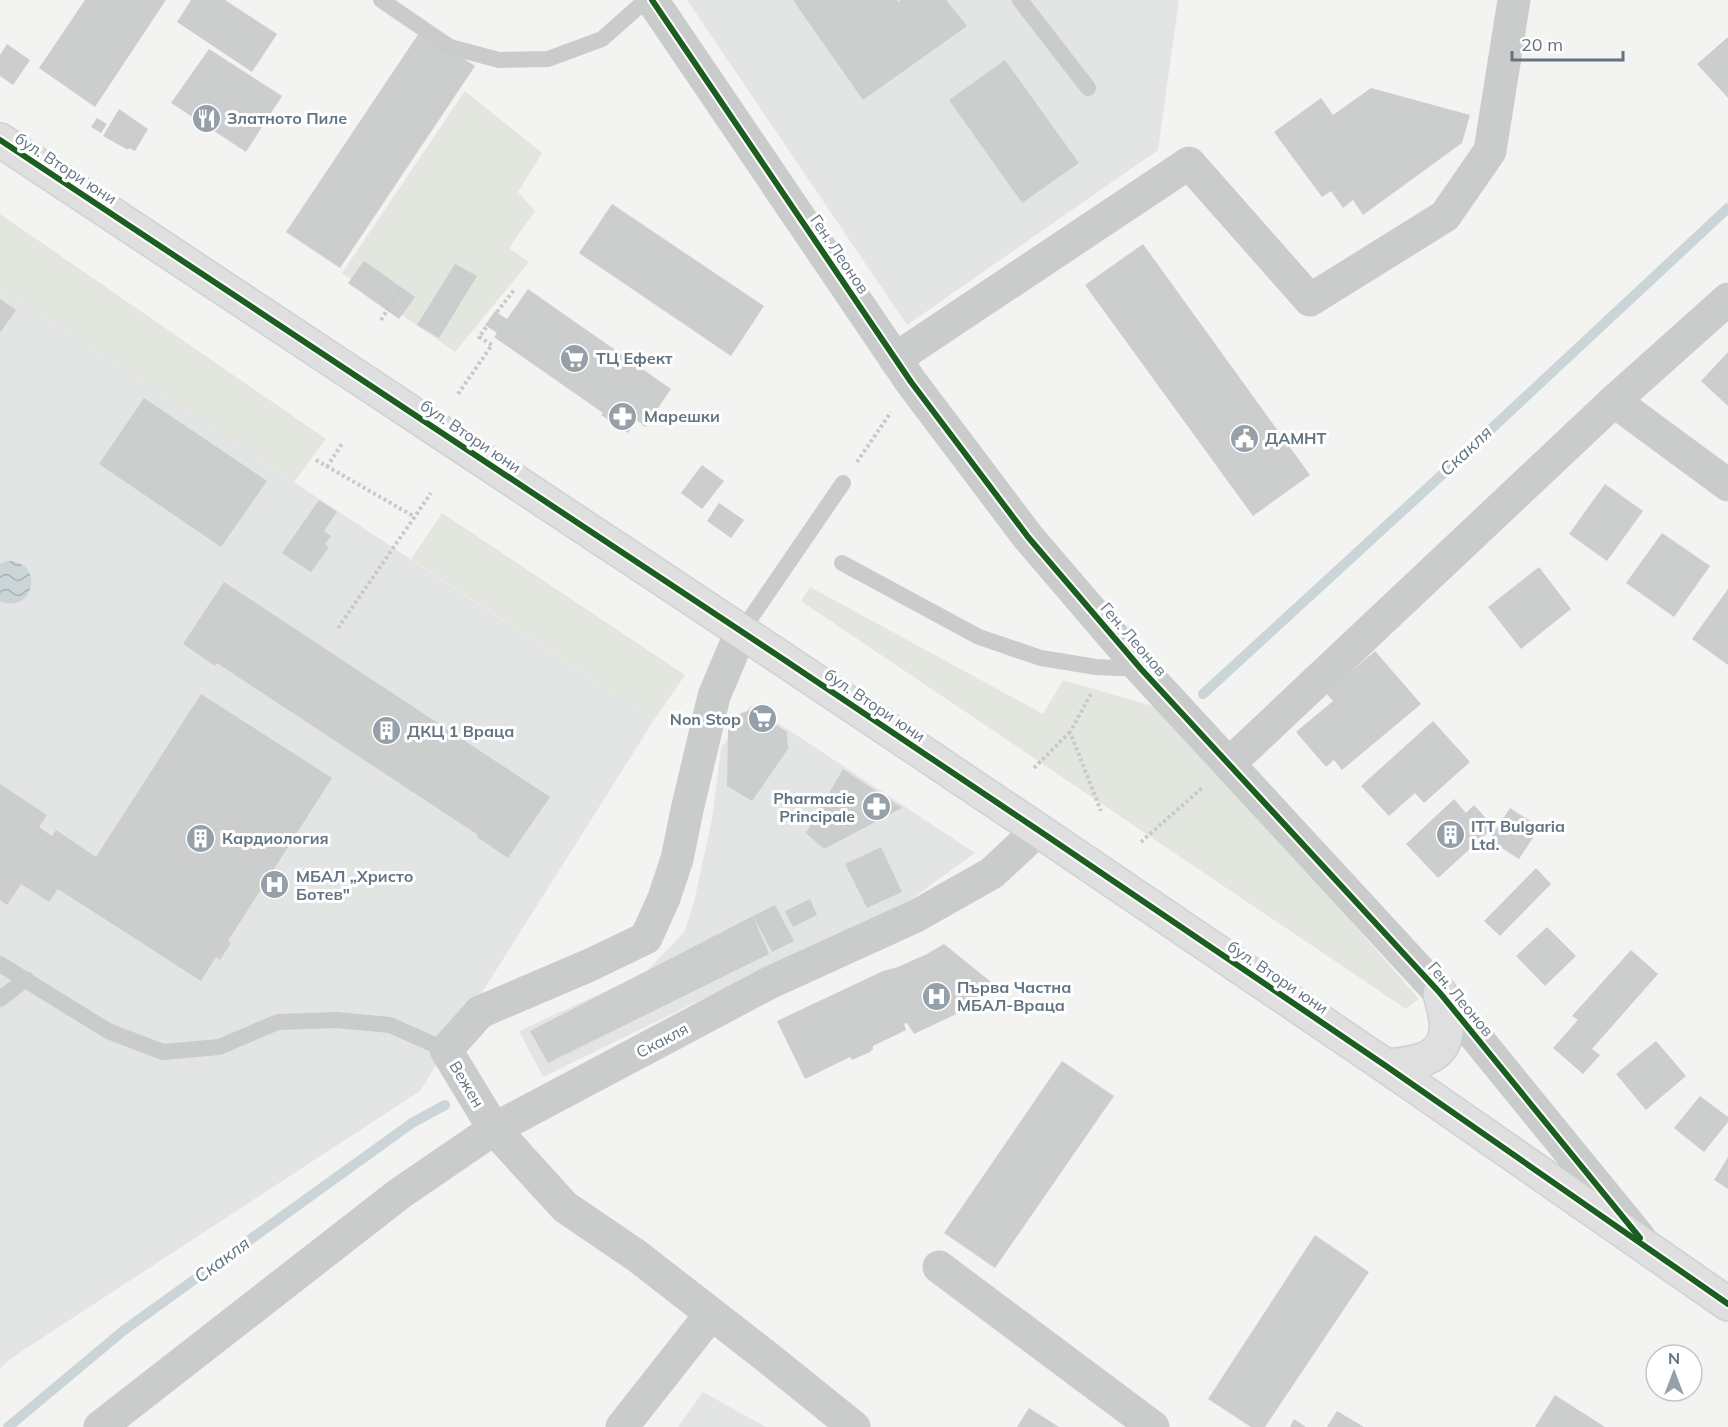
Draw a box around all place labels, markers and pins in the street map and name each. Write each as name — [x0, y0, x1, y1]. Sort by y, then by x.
restaurant icon: Златното Пиле — [190, 102, 222, 134]
place label: Златното Пиле — [227, 108, 347, 128]
supermarket icon: ТЦ Ефект — [559, 342, 591, 374]
place label: ТЦ Ефект — [596, 348, 673, 368]
pharmacy icon: Марешки — [607, 400, 639, 432]
place label: Марешки — [644, 406, 720, 426]
public building icon: ДАМНТ — [1228, 422, 1260, 454]
place label: ДАМНТ — [1265, 428, 1326, 448]
supermarket icon: Non Stop — [746, 703, 778, 735]
place label: Non Stop — [670, 709, 741, 729]
building icon: ДКЦ 1 Враца — [370, 715, 402, 747]
place label: ДКЦ 1 Враца — [407, 721, 514, 741]
place label: Pharmacie Principale — [773, 788, 855, 826]
pharmacy icon: Pharmacie Principale — [860, 791, 892, 823]
place label: ITT Bulgaria Ltd. — [1471, 816, 1565, 854]
building icon: ITT Bulgaria Ltd. — [1434, 819, 1466, 851]
building icon: Кардиология — [185, 822, 217, 854]
place label: Кардиология — [222, 828, 329, 848]
place label: МБАЛ „Христо Ботев" — [296, 866, 413, 904]
hospital icon: МБАЛ „Христо Ботев" — [259, 869, 291, 901]
place label: Първа Частна МБАЛ-Враца — [957, 977, 1071, 1015]
hospital icon: Първа Частна МБАЛ-Враца — [920, 980, 952, 1012]

